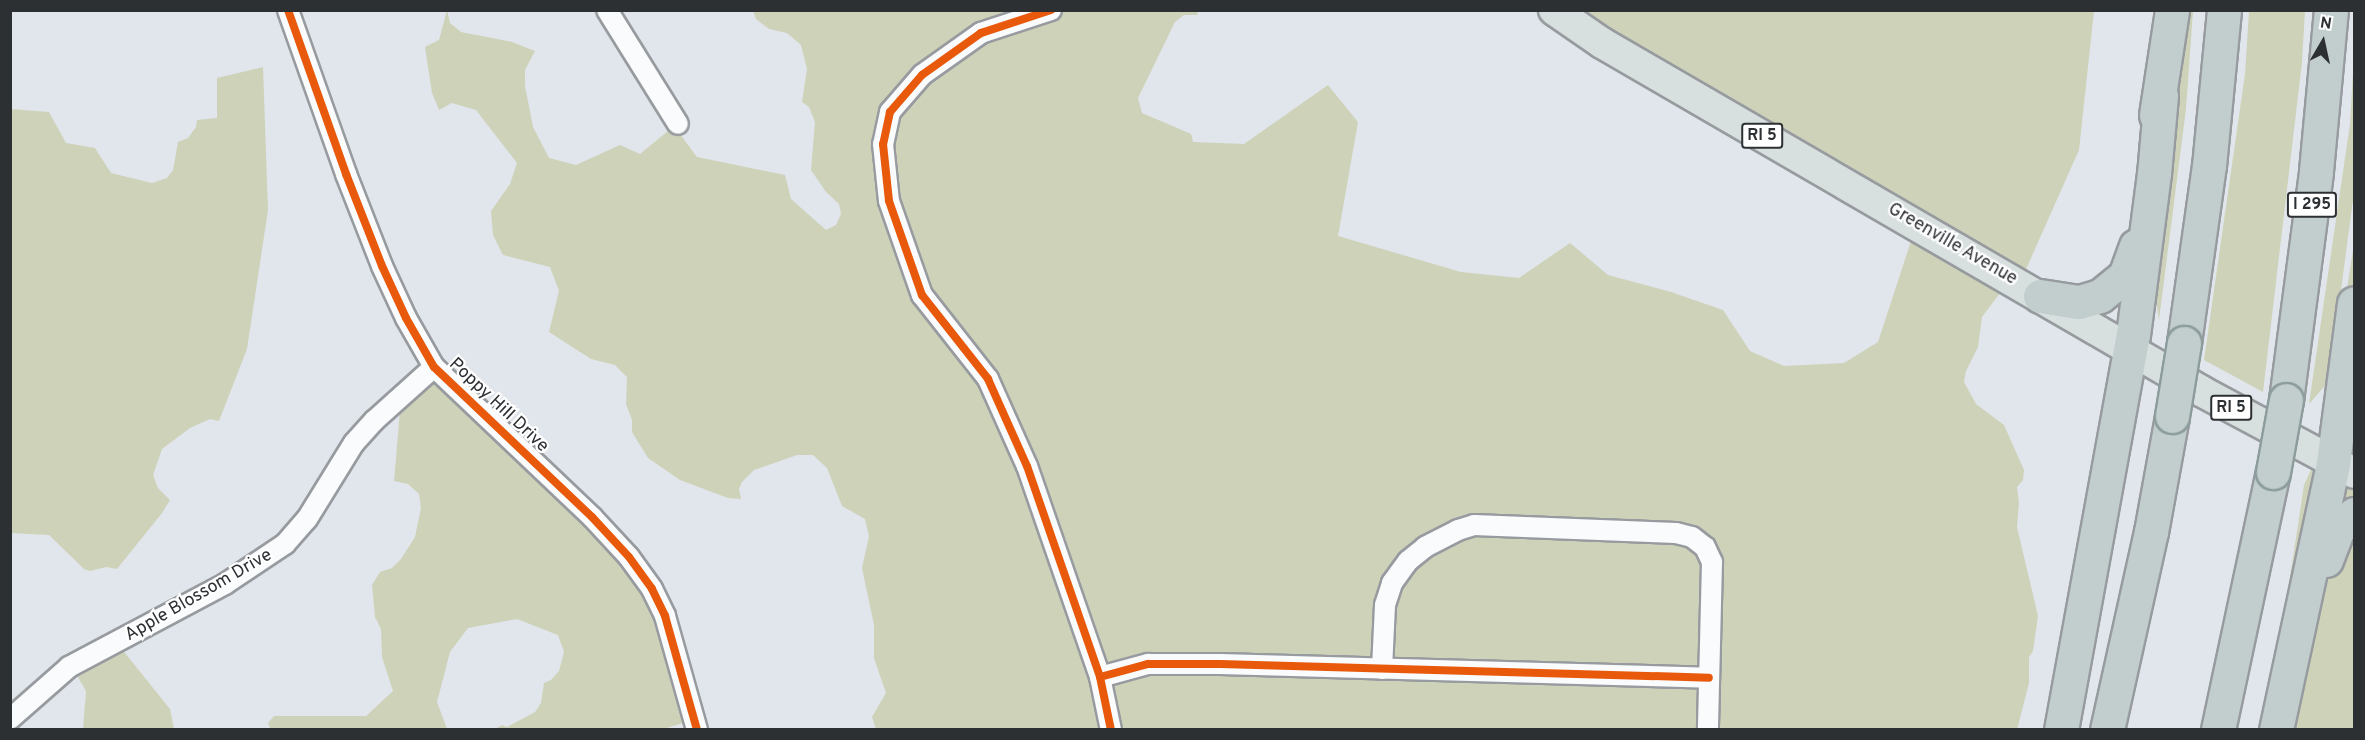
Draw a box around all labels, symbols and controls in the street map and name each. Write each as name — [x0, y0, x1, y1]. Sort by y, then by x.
north arrow — [2293, 12, 2353, 72]
text: N — [2319, 13, 2333, 35]
road number: RI 5 — [1741, 123, 1783, 149]
road number: I 295 — [2286, 192, 2338, 218]
street label: Greenville Avenue — [1883, 199, 2021, 291]
street label: Poppy Hill Drive — [444, 354, 552, 458]
road number: RI 5 — [2210, 395, 2252, 421]
street label: Apple Blossom Drive — [122, 545, 276, 647]

